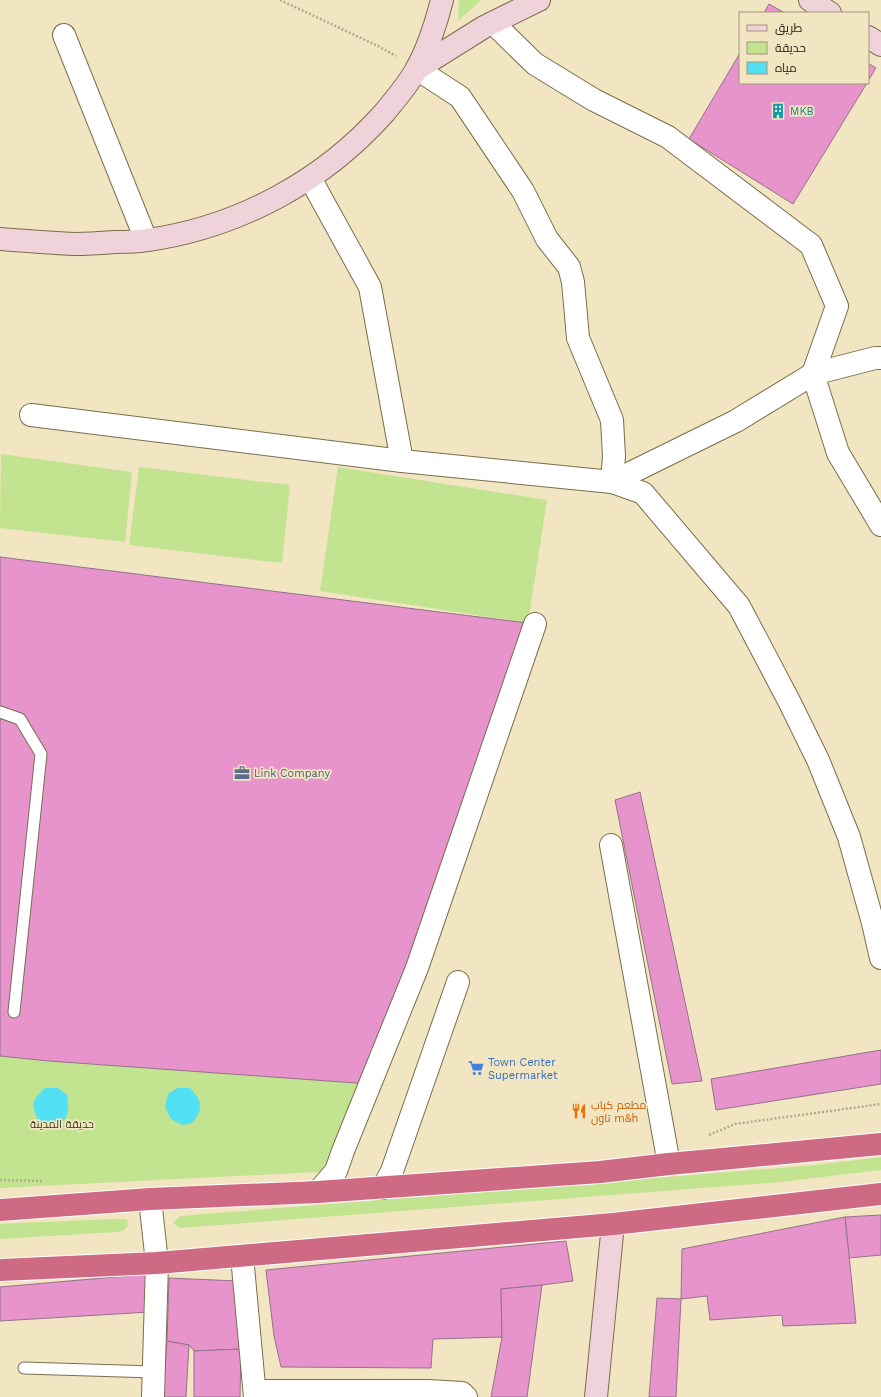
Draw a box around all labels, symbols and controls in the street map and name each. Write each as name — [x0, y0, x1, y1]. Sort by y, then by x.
legend — [739, 12, 869, 84]
text: طريق — [775, 21, 803, 35]
text: حديقة — [775, 41, 806, 55]
text: مياه — [775, 61, 797, 75]
building icon: MKB — [769, 102, 787, 120]
place label: MKB — [790, 105, 814, 118]
office icon: Link Company — [233, 764, 251, 782]
place label: Link Company — [254, 767, 330, 780]
place label: Town Center Supermarket — [488, 1056, 558, 1082]
supermarket icon: Town Center Supermarket — [467, 1059, 485, 1077]
place label: مطعم كباب تاون m&h — [591, 1099, 646, 1125]
restaurant icon: مطعم كباب تاون m&h — [570, 1102, 588, 1120]
park label: حديقة المدينة — [30, 1118, 94, 1131]

